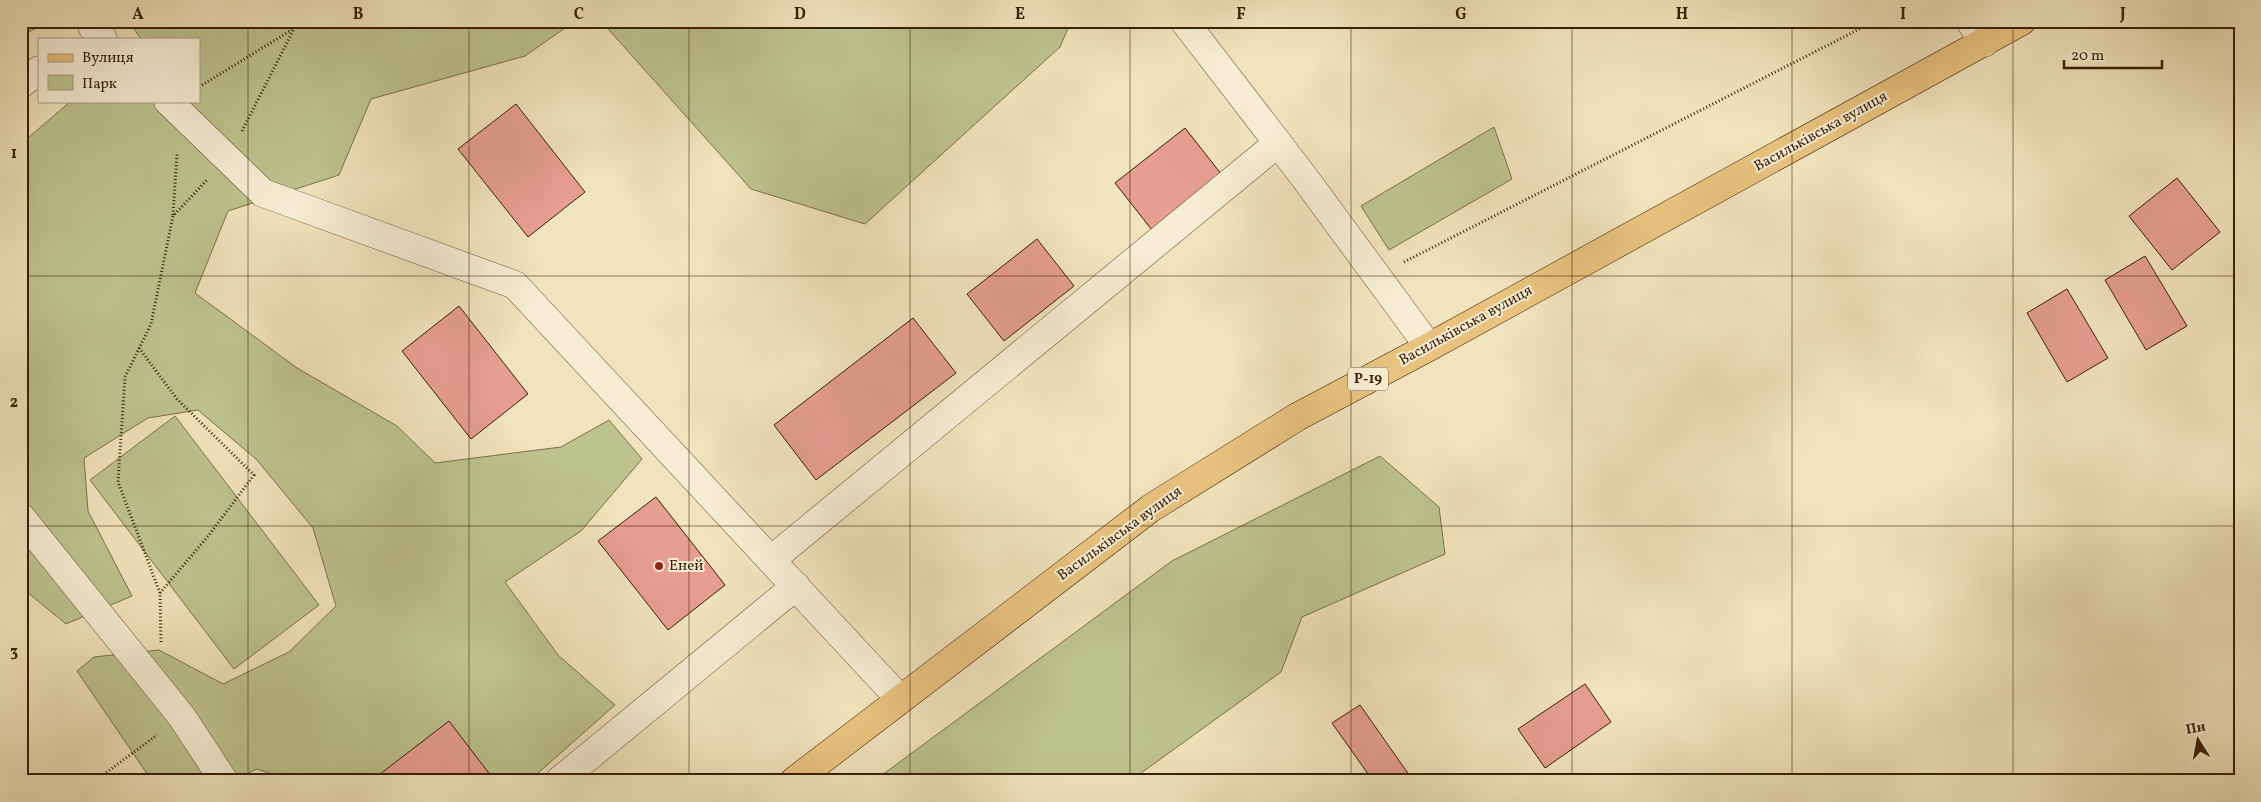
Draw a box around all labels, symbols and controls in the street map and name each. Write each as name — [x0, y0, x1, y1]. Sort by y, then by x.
text: A — [132, 4, 144, 26]
text: B — [353, 4, 364, 26]
text: C — [574, 4, 584, 26]
text: D — [794, 4, 806, 26]
text: E — [1015, 4, 1025, 26]
text: F — [1236, 4, 1246, 26]
text: G — [1455, 4, 1467, 26]
text: H — [1676, 4, 1688, 26]
text: I — [1900, 4, 1906, 26]
text: J — [2119, 4, 2126, 26]
legend — [38, 38, 200, 102]
scale bar — [2064, 38, 2161, 70]
text: 20 m — [2071, 46, 2104, 67]
text: Вулиця — [82, 48, 134, 69]
text: Парк — [82, 74, 117, 95]
street label: Васильківська вулиця — [1750, 86, 1892, 177]
text: 1 — [11, 143, 17, 165]
street label: Васильківська вулиця — [1395, 280, 1537, 371]
road number: Р-19 — [1348, 368, 1388, 390]
text: 2 — [10, 392, 18, 414]
street label: Васильківська вулиця — [1053, 481, 1187, 587]
place label: Еней — [669, 556, 703, 577]
marker: Еней — [653, 560, 665, 572]
text: 3 — [10, 641, 18, 663]
north arrow — [2174, 714, 2224, 764]
text: Пн — [2184, 717, 2207, 740]

